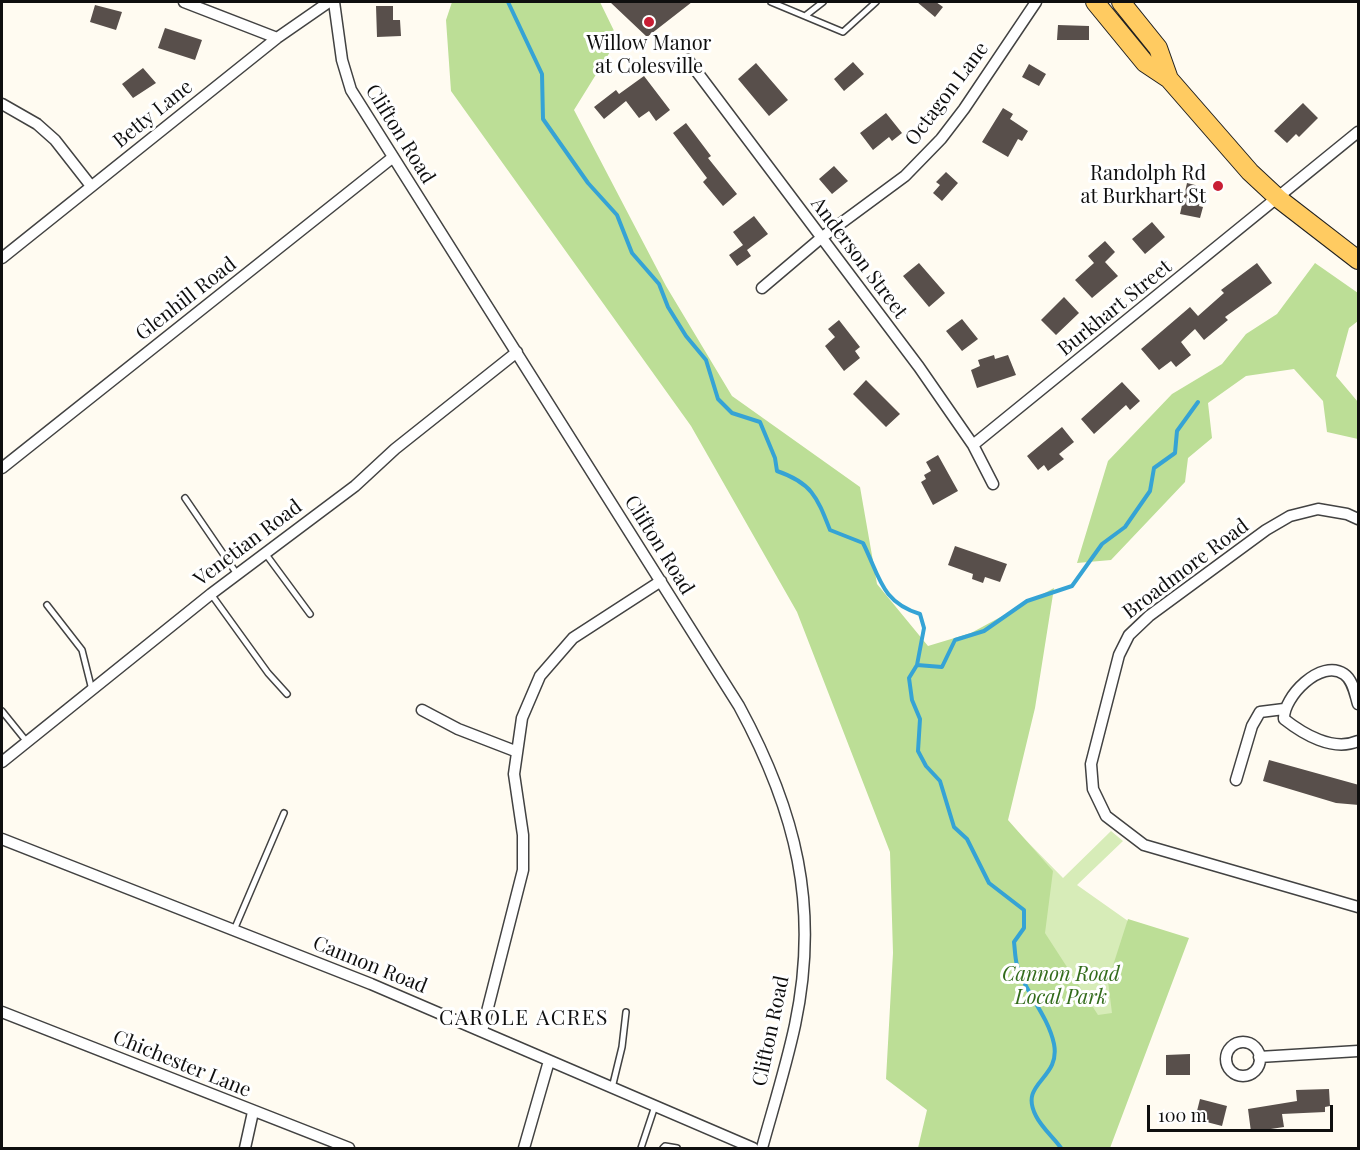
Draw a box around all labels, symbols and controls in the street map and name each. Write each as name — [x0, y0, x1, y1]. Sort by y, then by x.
marker: Willow Manor at Colesville — [642, 15, 656, 29]
place label: Willow Manor at Colesville — [587, 32, 711, 79]
street label: Octagon Lane — [900, 37, 994, 151]
street label: Betty Lane — [109, 75, 197, 153]
street label: Clifton Road — [360, 80, 440, 188]
place label: Randolph Rd at Burkhart St — [1080, 162, 1206, 209]
marker: Randolph Rd at Burkhart St — [1211, 179, 1225, 193]
street label: Anderson Street — [806, 193, 912, 323]
street label: Glenhill Road — [131, 252, 241, 346]
street label: Burkhart Street — [1053, 255, 1177, 361]
street label: Clifton Road — [619, 491, 699, 599]
street label: Venetian Road — [189, 495, 307, 591]
street label: Broadmore Road — [1118, 514, 1254, 624]
street label: Cannon Road — [309, 931, 431, 999]
park label: Cannon Road Local Park — [1002, 963, 1120, 1010]
street label: Clifton Road — [748, 974, 794, 1088]
district label: CAROLE ACRES — [439, 1005, 609, 1031]
street label: Chichester Lane — [109, 1025, 255, 1103]
scale bar — [1150, 1093, 1336, 1131]
text: 100 m — [1158, 1103, 1207, 1127]

